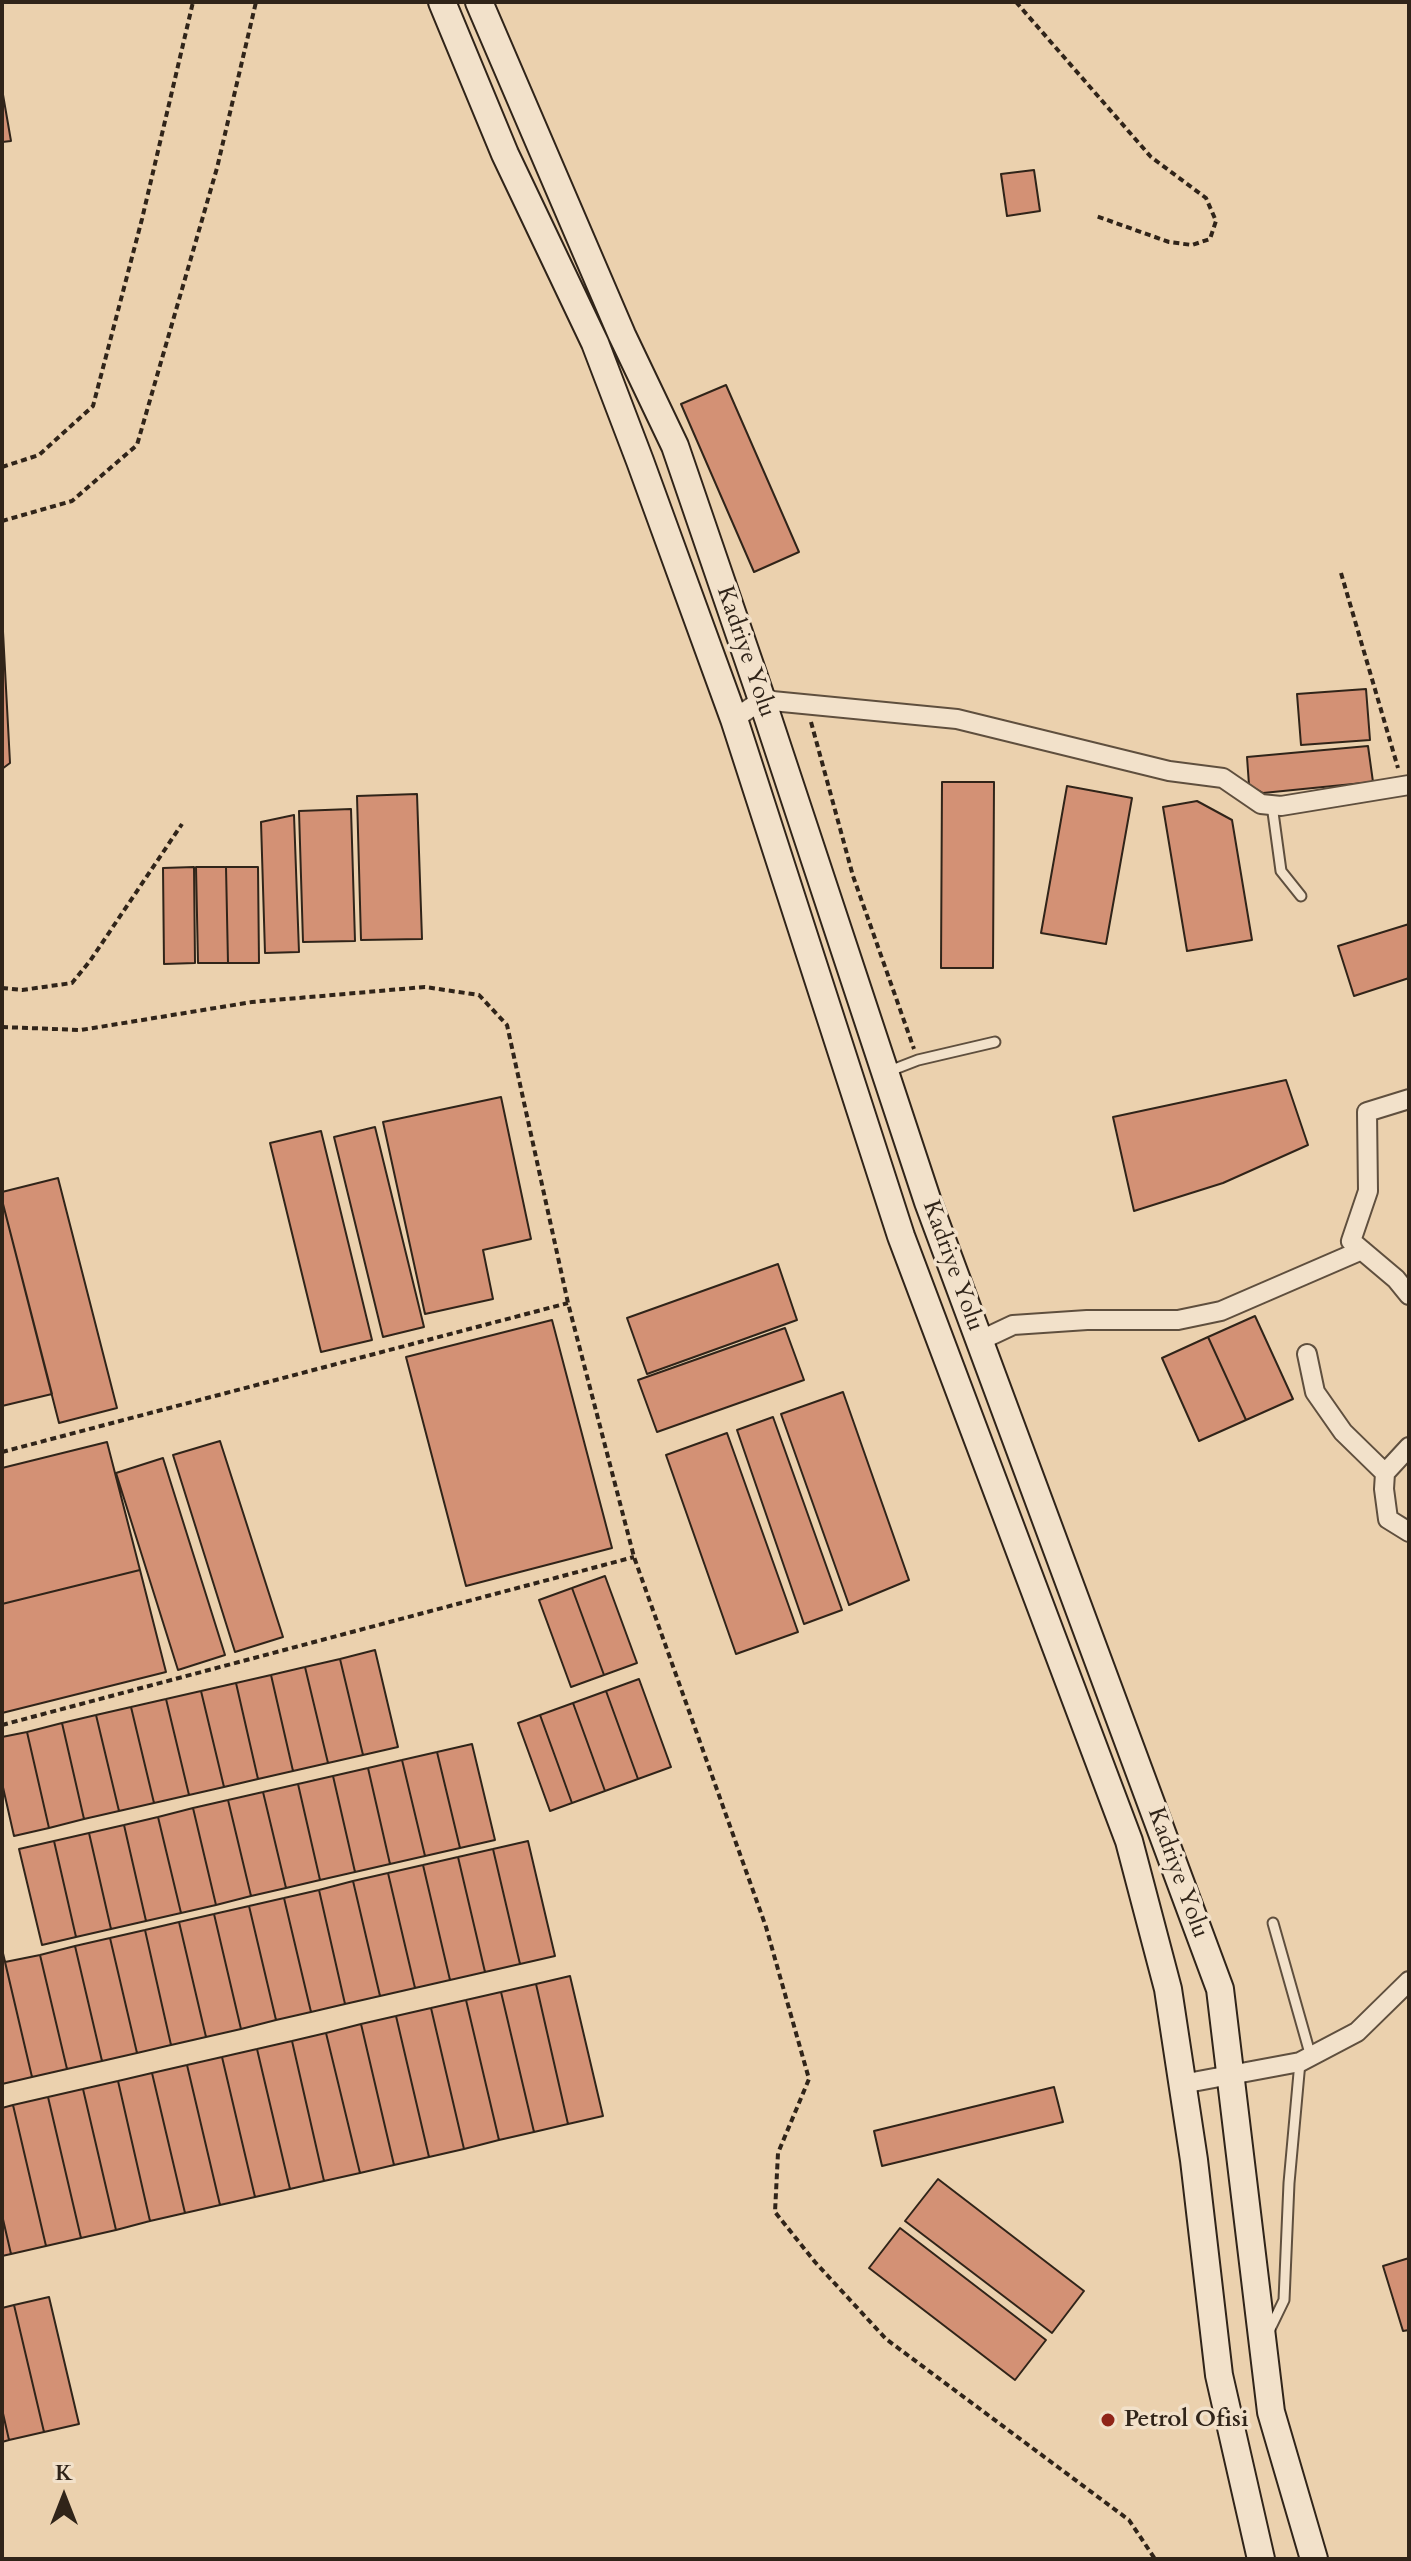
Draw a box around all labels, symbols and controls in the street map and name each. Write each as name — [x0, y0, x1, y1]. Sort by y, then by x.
street label: Kadriye Yolu — [709, 583, 781, 721]
street label: Kadriye Yolu — [915, 1197, 989, 1335]
street label: Kadriye Yolu — [1140, 1804, 1214, 1942]
place label: Petrol Ofisi — [1124, 2406, 1249, 2434]
marker: Petrol Ofisi — [1099, 2411, 1117, 2429]
north arrow — [24, 2457, 104, 2537]
text: K — [55, 2458, 73, 2488]

